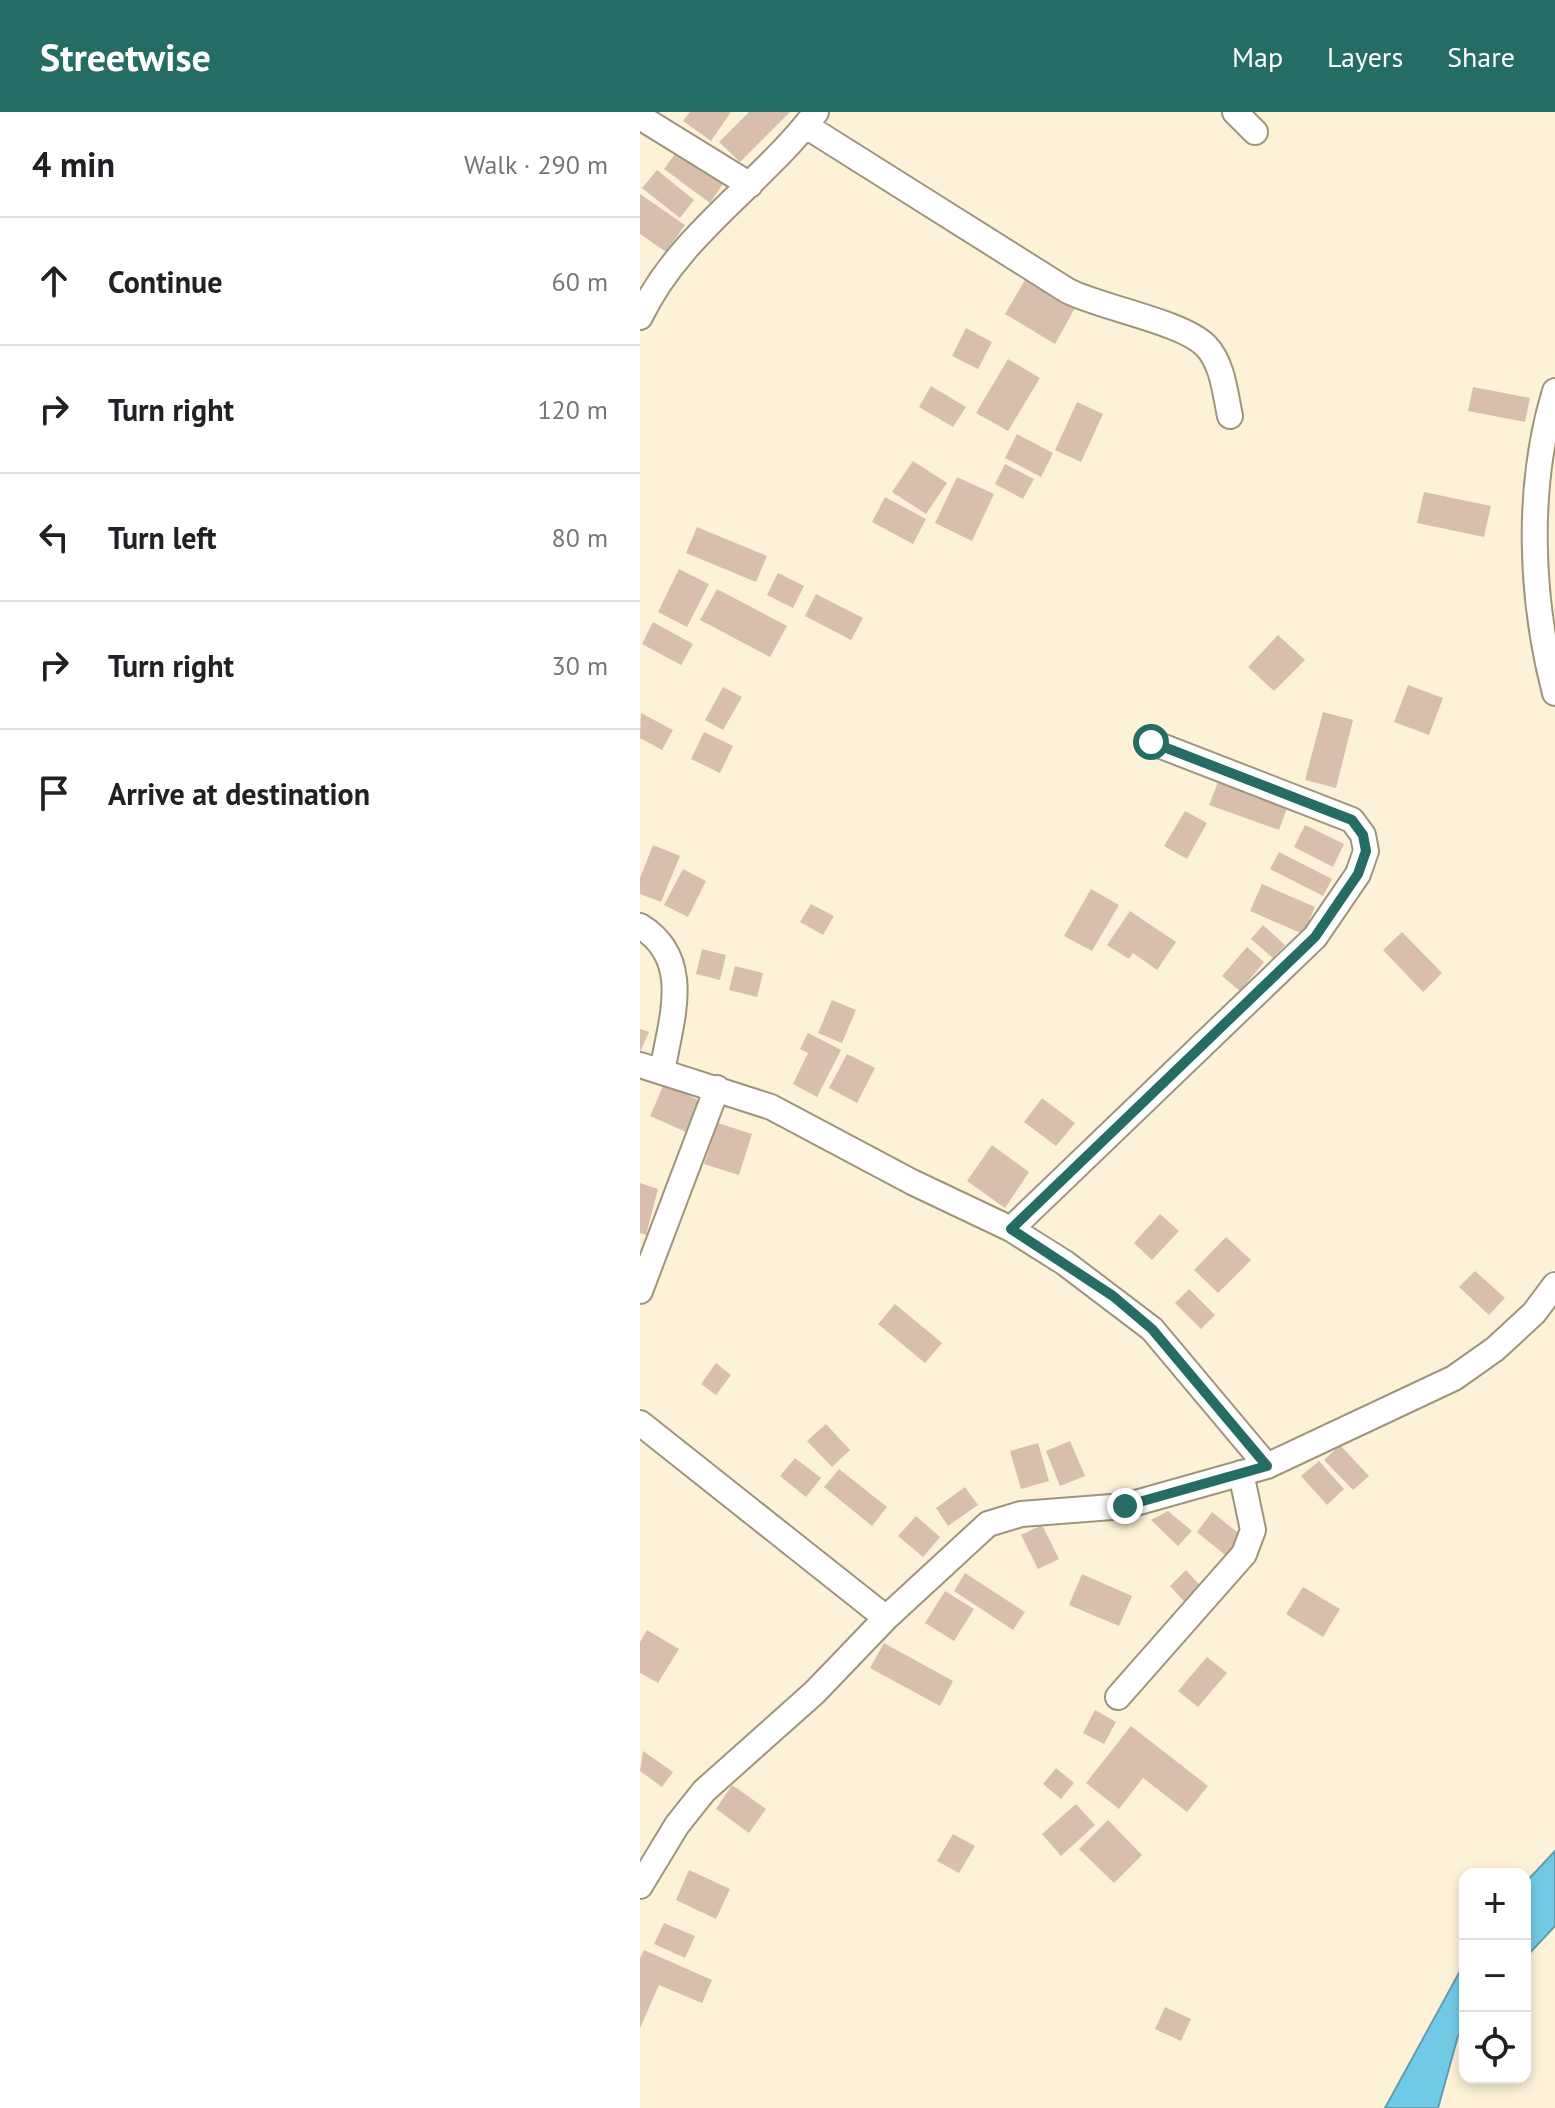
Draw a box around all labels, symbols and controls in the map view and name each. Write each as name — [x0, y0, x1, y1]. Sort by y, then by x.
text: Streetwise — [40, 32, 211, 81]
text: Map — [1232, 38, 1283, 75]
text: Layers — [1327, 38, 1403, 75]
text: Share — [1447, 38, 1515, 75]
text: 4 min — [32, 142, 115, 186]
text: Walk · 290 m — [464, 148, 608, 181]
icon: ahead — [32, 259, 76, 303]
text: Continue — [108, 262, 222, 301]
text: 60 m — [552, 265, 608, 298]
icon: right — [32, 387, 76, 431]
text: Turn right — [108, 390, 234, 429]
text: 120 m — [537, 393, 608, 426]
icon: left — [32, 515, 76, 559]
text: Turn left — [108, 518, 216, 557]
text: 80 m — [552, 521, 608, 554]
icon: right — [32, 643, 76, 687]
text: Turn right — [108, 646, 234, 685]
text: 30 m — [552, 649, 608, 682]
route start — [1133, 724, 1169, 760]
icon: arrive — [32, 771, 76, 815]
text: Arrive at destination — [108, 774, 370, 813]
route end — [1107, 1488, 1143, 1524]
map controls — [1459, 1868, 1531, 2084]
button: + — [1459, 1868, 1531, 1940]
button: − — [1459, 1940, 1531, 2012]
button: locate — [1459, 2012, 1531, 2084]

